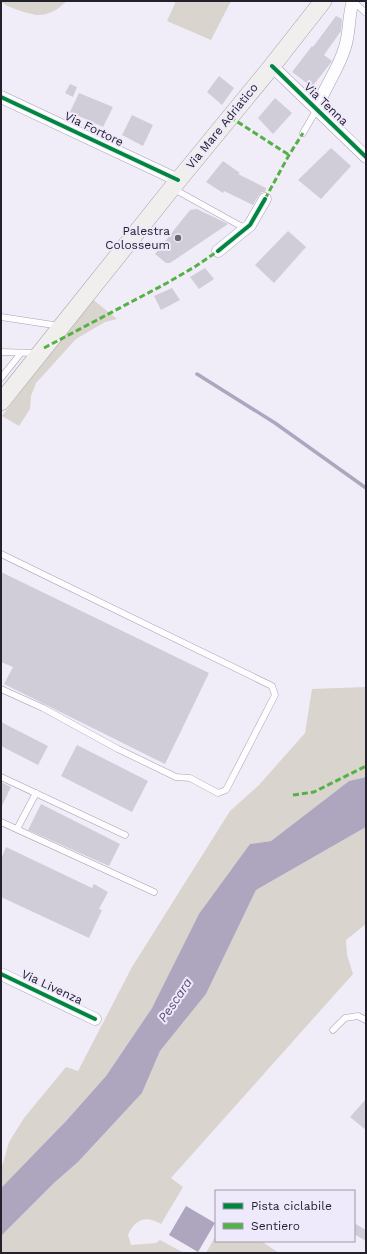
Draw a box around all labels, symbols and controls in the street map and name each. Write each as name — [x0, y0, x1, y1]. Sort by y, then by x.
street label: Via Mare Adriatico — [183, 80, 261, 172]
street label: Via Tenna — [301, 80, 351, 129]
street label: Via Fortore — [62, 109, 126, 149]
place label: Palestra Colosseum — [105, 224, 170, 252]
marker: Palestra Colosseum — [173, 233, 183, 243]
street label: Via Livenza — [19, 967, 85, 1007]
water label: Pescara — [155, 975, 195, 1025]
legend — [215, 1190, 355, 1242]
text: Pista ciclabile — [251, 1199, 332, 1213]
text: Sentiero — [251, 1219, 300, 1233]

